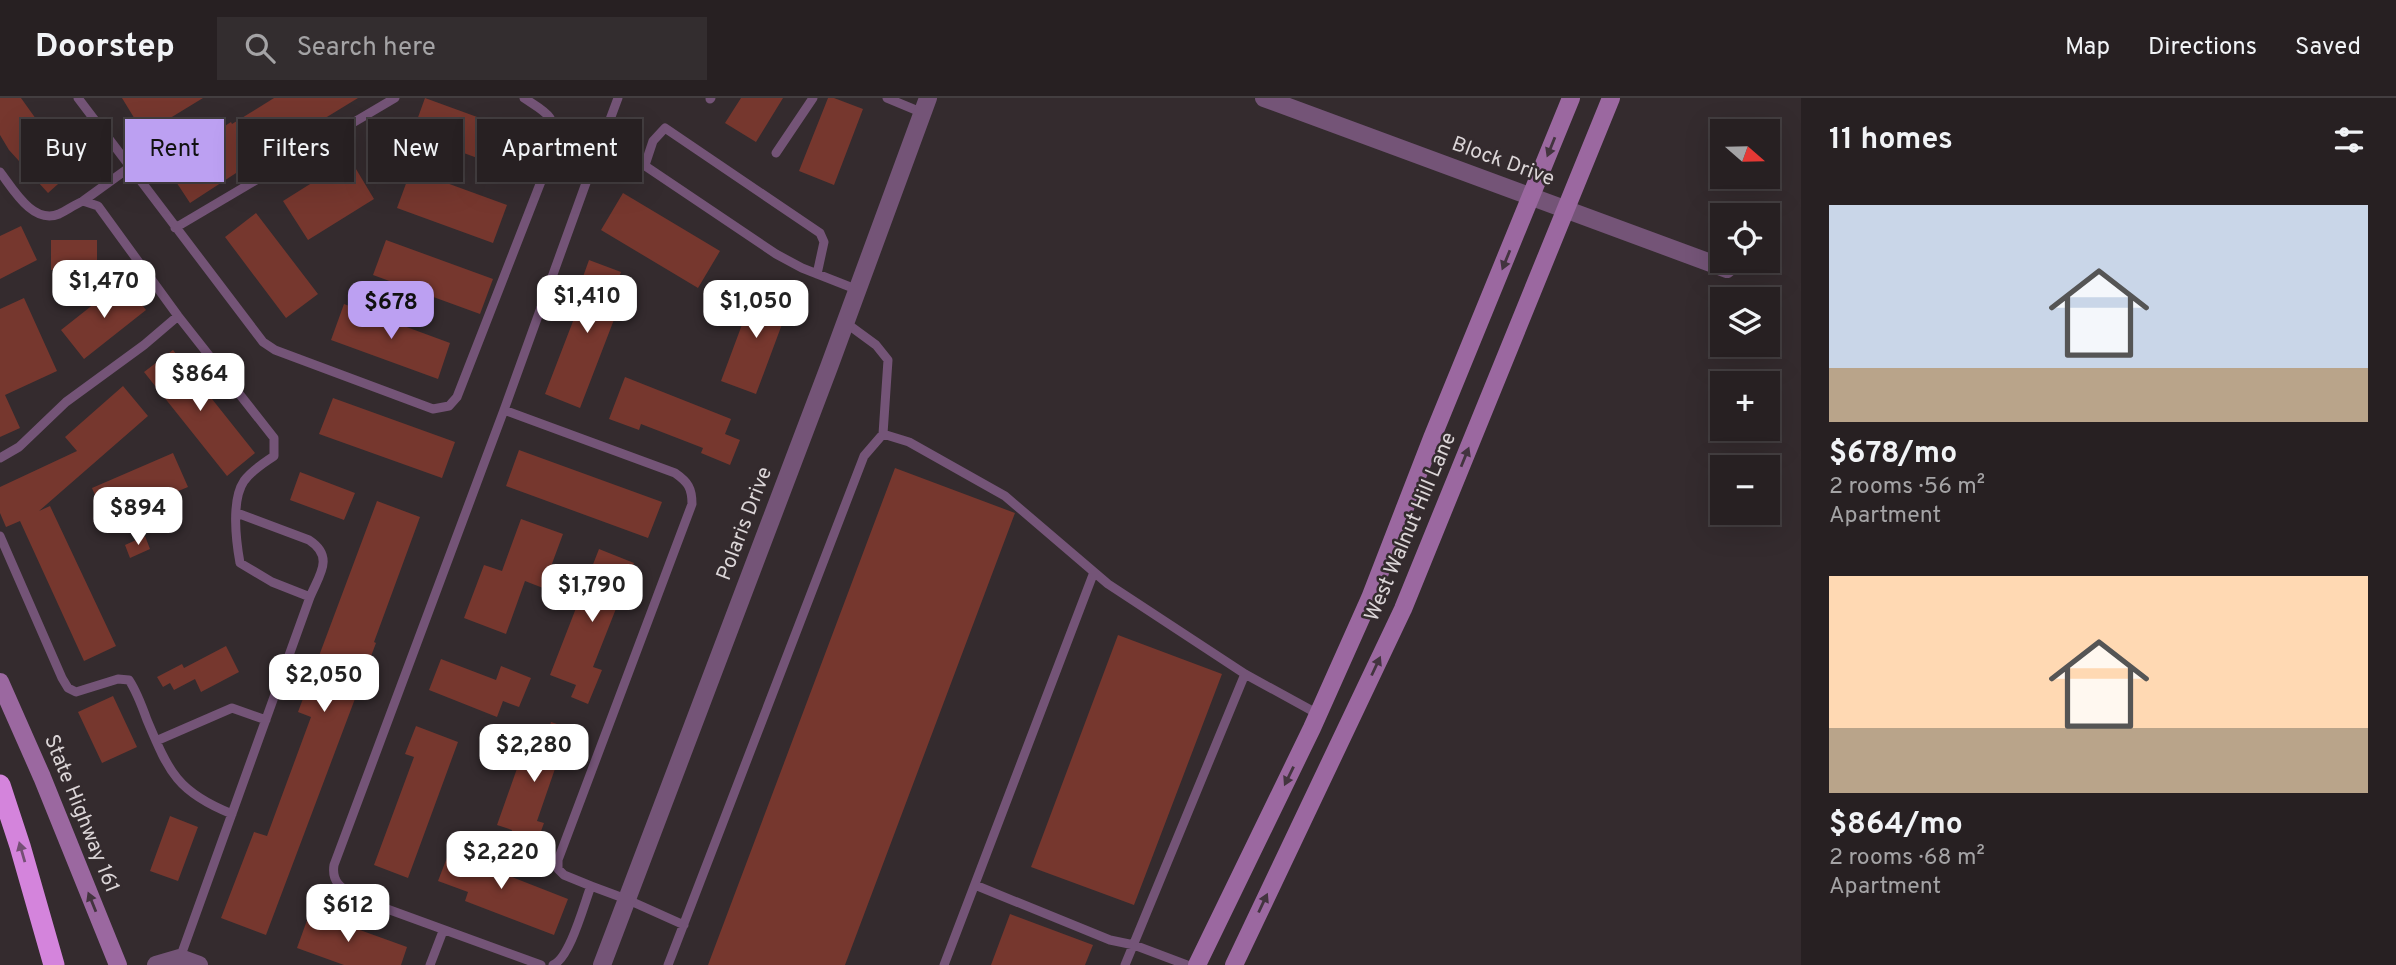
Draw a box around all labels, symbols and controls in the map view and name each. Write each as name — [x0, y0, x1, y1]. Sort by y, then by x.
search box — [217, 17, 707, 80]
text: Doorstep — [35, 27, 175, 69]
icon: search — [241, 29, 279, 67]
text: Search here — [297, 32, 436, 65]
text: Map — [2065, 33, 2110, 63]
text: Directions — [2148, 33, 2257, 63]
text: Saved — [2295, 33, 2361, 63]
chip: Buy — [21, 119, 111, 182]
chip: Rent — [125, 119, 224, 182]
chip: Filters — [238, 119, 354, 182]
chip: New — [368, 119, 463, 182]
chip: Apartment — [477, 119, 642, 182]
north arrow — [1710, 119, 1780, 189]
map controls — [1710, 119, 1780, 525]
icon: filters — [2330, 121, 2368, 159]
text: 11 homes — [1829, 122, 1953, 159]
street label: Block Drive — [1448, 131, 1558, 193]
one-way arrow — [1546, 137, 1557, 158]
button: locate — [1710, 203, 1780, 273]
one-way arrow — [1500, 250, 1511, 271]
icon: home — [2036, 250, 2162, 376]
pin: $1,470 — [47, 260, 161, 320]
text: $1,470 — [68, 268, 140, 297]
pin: $1,410 — [530, 275, 644, 335]
pin: $1,050 — [699, 280, 813, 340]
pin: $678 — [350, 282, 432, 341]
text: $1,410 — [553, 283, 621, 312]
button: layers — [1710, 287, 1780, 357]
text: $1,050 — [719, 288, 793, 317]
text: $678 — [364, 289, 418, 318]
pin: $864 — [159, 354, 241, 413]
text: $864 — [171, 361, 229, 390]
button: + — [1710, 371, 1780, 441]
street label: West Walnut Hill Lane — [1359, 428, 1463, 626]
text: $678/mo — [1829, 436, 1957, 473]
one-way arrow — [1459, 446, 1470, 467]
button: − — [1710, 455, 1780, 525]
street label: Polaris Drive — [711, 463, 779, 585]
text: 2 rooms · 56 m² — [1829, 473, 1985, 502]
pin: $894 — [97, 488, 179, 547]
text: $894 — [109, 495, 167, 524]
text: Apartment — [1829, 502, 1941, 531]
pin: $1,790 — [535, 564, 649, 624]
text: $1,790 — [558, 572, 626, 601]
icon: home — [2036, 621, 2162, 747]
pin: $2,050 — [267, 654, 381, 714]
one-way arrow — [1370, 656, 1381, 676]
text: $2,050 — [285, 662, 363, 691]
pin: $2,280 — [477, 724, 591, 784]
street label: State Highway 161 — [37, 731, 125, 897]
text: $2,280 — [496, 732, 572, 761]
one-way arrow — [1283, 766, 1295, 786]
text: $864/mo — [1829, 807, 1963, 844]
pin: $2,220 — [444, 832, 558, 891]
text: $2,220 — [463, 839, 539, 868]
one-way arrow — [16, 841, 27, 863]
text: 2 rooms · 68 m² — [1829, 844, 1985, 873]
text: Apartment — [1829, 873, 1941, 902]
pin: $612 — [307, 884, 389, 944]
one-way arrow — [87, 891, 98, 912]
text: $612 — [322, 892, 374, 921]
one-way arrow — [1257, 893, 1269, 913]

